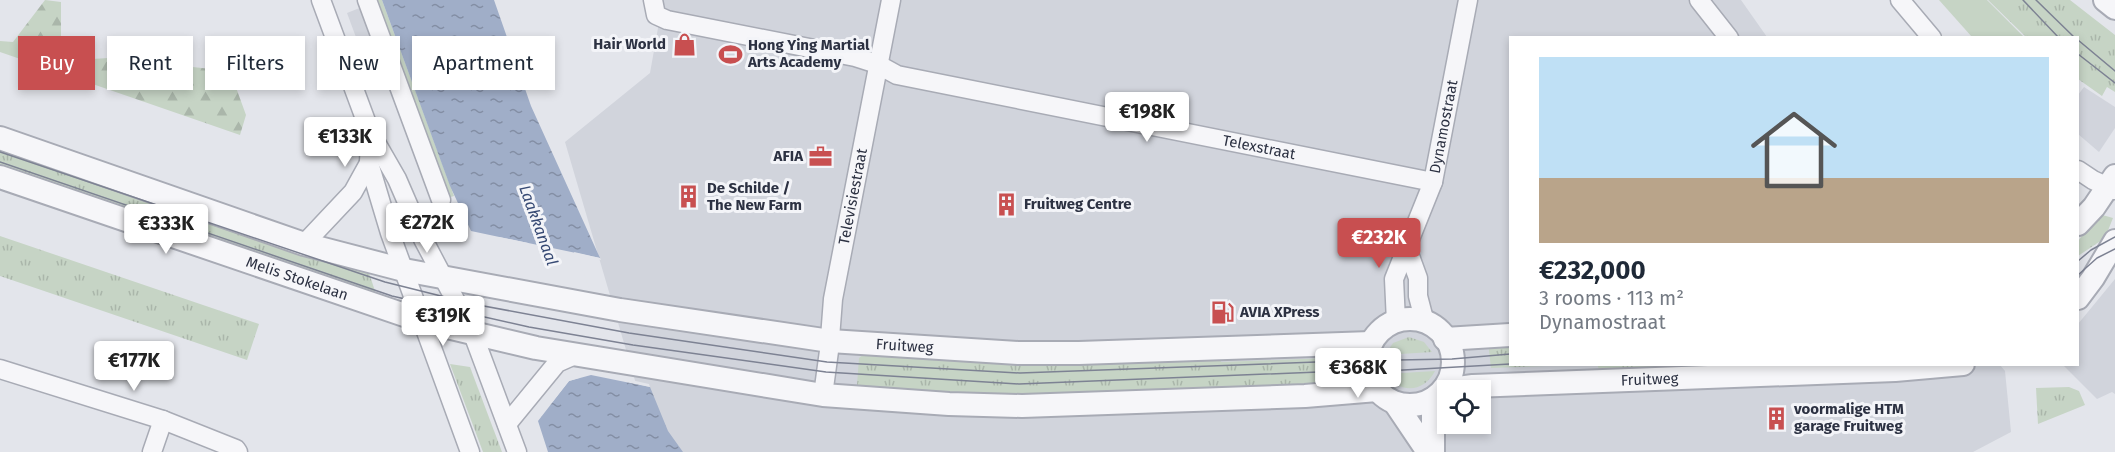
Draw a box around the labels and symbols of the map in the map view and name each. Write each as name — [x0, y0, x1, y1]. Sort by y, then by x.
shop icon: Hair World — [671, 31, 697, 57]
place label: Hair World — [593, 35, 666, 53]
place label: Hong Ying Martial Arts Academy — [747, 36, 870, 71]
sports icon: Hong Ying Martial Arts Academy — [717, 41, 743, 67]
street label: Dynamostraat — [1426, 78, 1462, 175]
pin: €198K — [1105, 92, 1189, 143]
pin: €133K — [303, 117, 387, 168]
street label: Telexstraat — [1221, 131, 1298, 163]
office icon: AFIA — [808, 143, 834, 169]
street label: Televisiestraat — [835, 146, 871, 246]
place label: AFIA — [773, 147, 804, 165]
place label: De Schilde / The New Farm — [707, 179, 802, 214]
water label: Laakkanaal — [515, 182, 562, 268]
building icon: De Schilde / The New Farm — [676, 184, 702, 210]
building icon: Fruitweg Centre — [993, 191, 1019, 217]
place label: Fruitweg Centre — [1024, 195, 1132, 213]
pin: €272K — [385, 203, 469, 254]
pin: €333K — [124, 204, 208, 255]
pin: €232K — [1337, 218, 1421, 269]
street label: Melis Stokelaan — [244, 253, 351, 304]
pin: €319K — [401, 296, 485, 347]
fuel station icon: AVIA XPress — [1209, 299, 1235, 325]
place label: AVIA XPress — [1239, 303, 1320, 321]
street label: Fruitweg — [875, 335, 934, 357]
pin: €177K — [92, 341, 176, 392]
pin: €368K — [1316, 348, 1400, 399]
street label: Fruitweg — [1620, 369, 1679, 389]
place label: voormalige HTM garage Fruitweg — [1793, 400, 1904, 435]
building icon: voormalige HTM garage Fruitweg — [1763, 405, 1789, 431]

